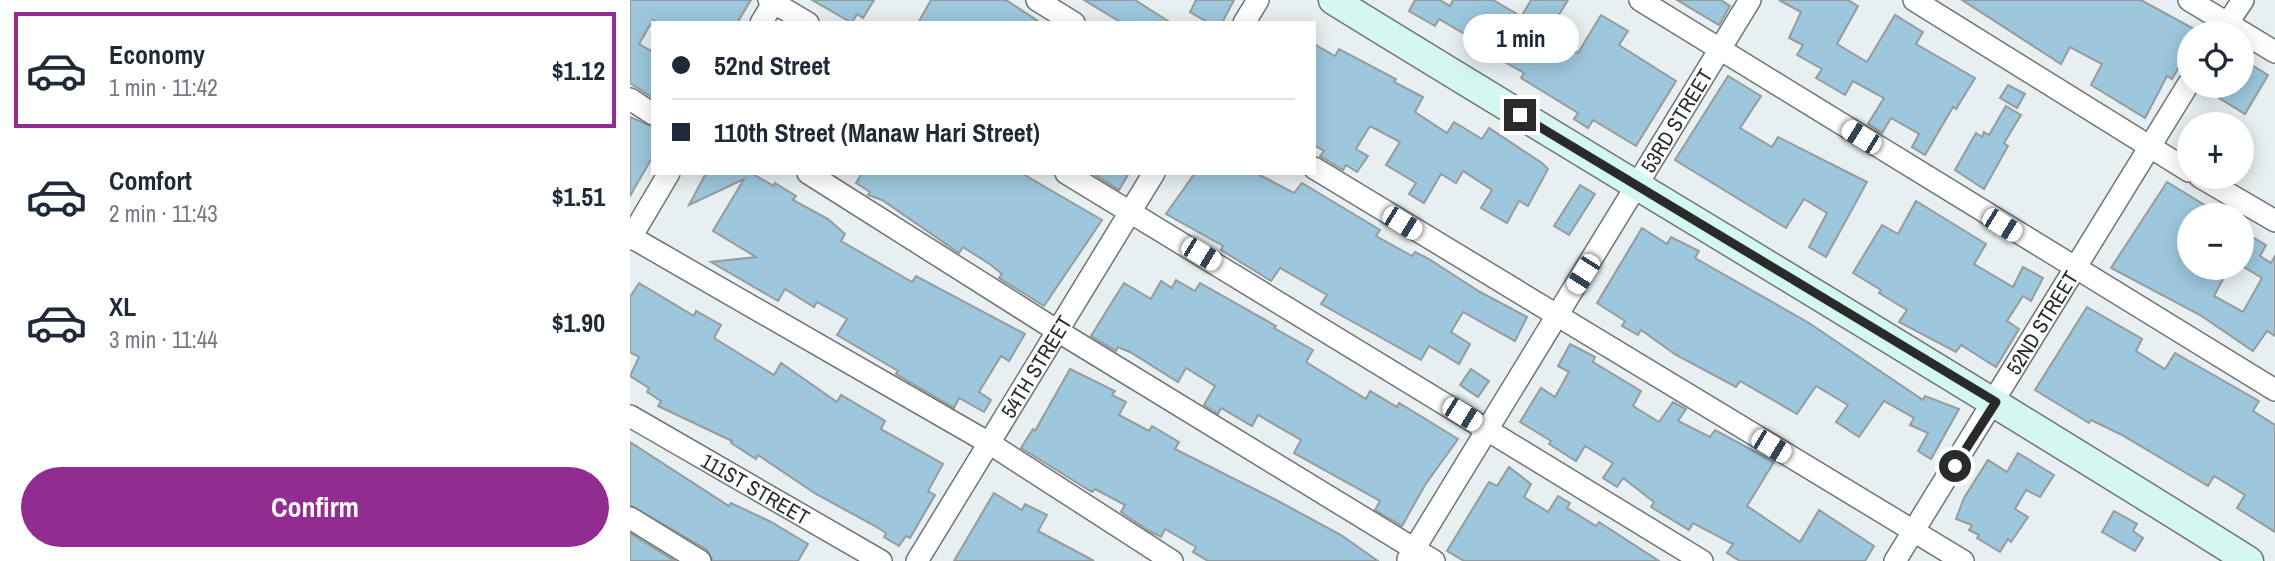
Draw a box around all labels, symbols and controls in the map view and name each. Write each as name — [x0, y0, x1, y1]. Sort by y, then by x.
callout: 1 min — [1462, 13, 1578, 62]
map controls — [2177, 21, 2254, 280]
button: locate — [2177, 21, 2254, 98]
text: 1 min — [1496, 23, 1546, 54]
text: Economy — [109, 37, 205, 72]
icon: car — [25, 39, 88, 102]
text: 52nd Street — [714, 48, 830, 83]
text: $1.12 — [552, 53, 605, 88]
street label: 53RD STREET — [1633, 63, 1719, 178]
text: 1 min · 11:42 — [109, 72, 218, 103]
route end — [1504, 99, 1536, 131]
button: + — [2177, 112, 2254, 189]
text: 110th Street (Manaw Hari Street) — [714, 115, 1040, 150]
car — [1838, 117, 1885, 157]
text: Comfort — [109, 163, 192, 198]
icon: car — [25, 165, 88, 228]
text: $1.51 — [552, 179, 605, 214]
text: 2 min · 11:43 — [109, 198, 218, 229]
car — [1379, 203, 1426, 243]
button: − — [2177, 203, 2254, 280]
car — [1979, 205, 2026, 245]
car — [1178, 234, 1225, 274]
car — [1563, 251, 1604, 297]
street label: 52ND STREET — [1999, 265, 2085, 380]
text: XL — [109, 289, 136, 324]
icon: car — [25, 291, 88, 354]
text: $1.90 — [552, 305, 605, 340]
street label: 54TH STREET — [994, 309, 1078, 423]
text: 3 min · 11:44 — [109, 324, 218, 355]
car — [1439, 394, 1486, 434]
car — [1748, 426, 1795, 466]
street label: 111ST STREET — [696, 446, 815, 532]
route start — [1939, 450, 1971, 482]
button: Confirm — [21, 467, 609, 547]

